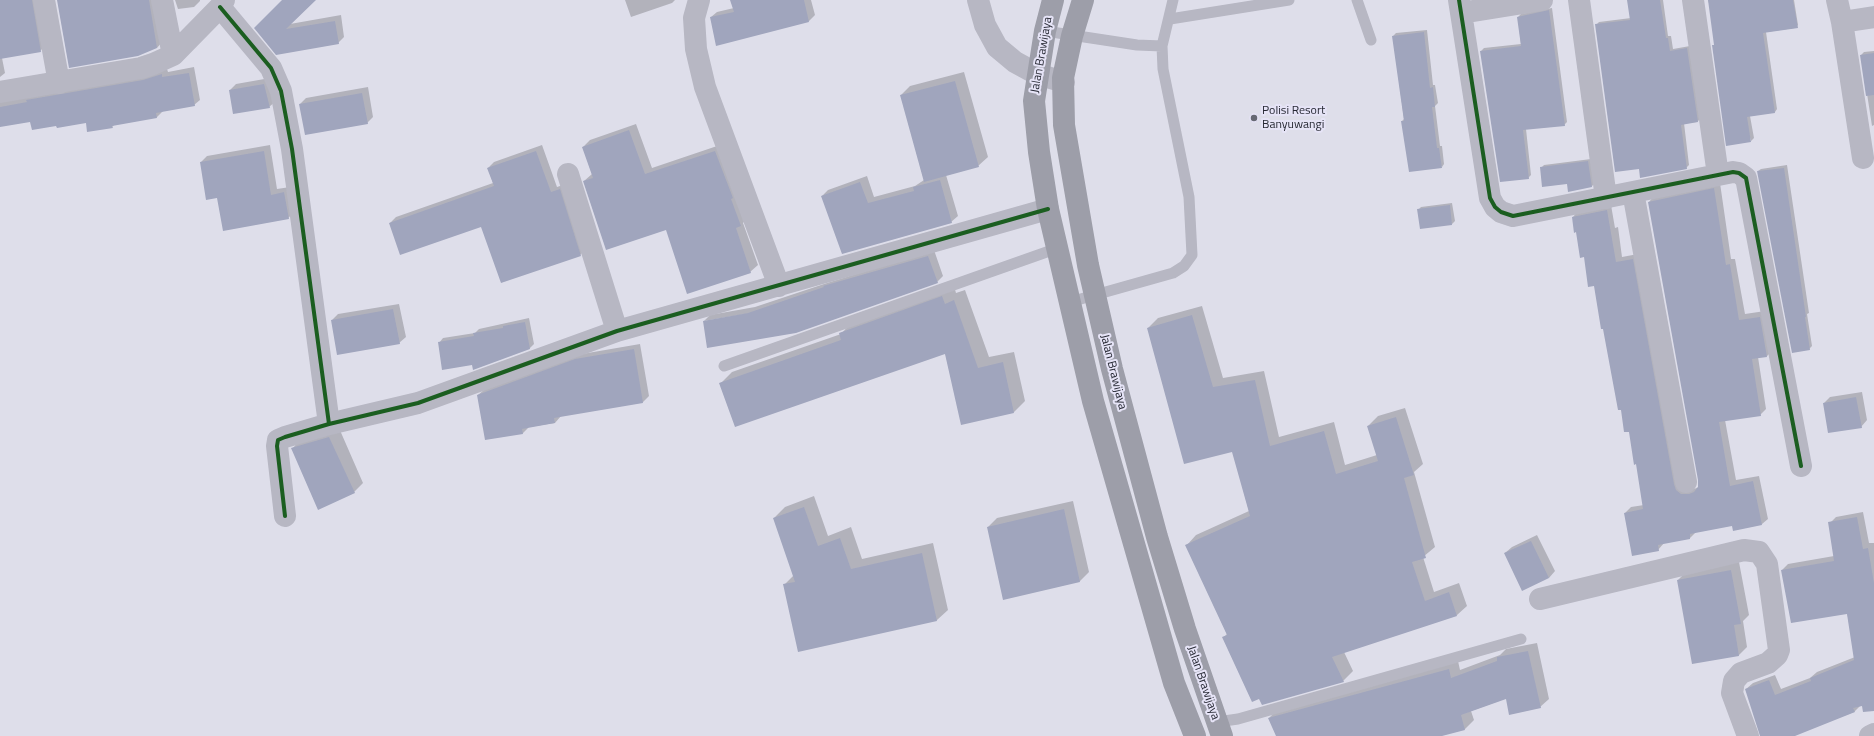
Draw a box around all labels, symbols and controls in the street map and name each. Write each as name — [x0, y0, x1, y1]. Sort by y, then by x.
street label: Jalan Brawijaya — [1028, 16, 1056, 94]
place label: Polisi Resort Banyuwangi — [1262, 104, 1325, 132]
marker: Polisi Resort Banyuwangi — [1249, 113, 1259, 123]
street label: Jalan Brawijaya — [1097, 333, 1129, 411]
street label: Jalan Brawijaya — [1184, 644, 1222, 722]

